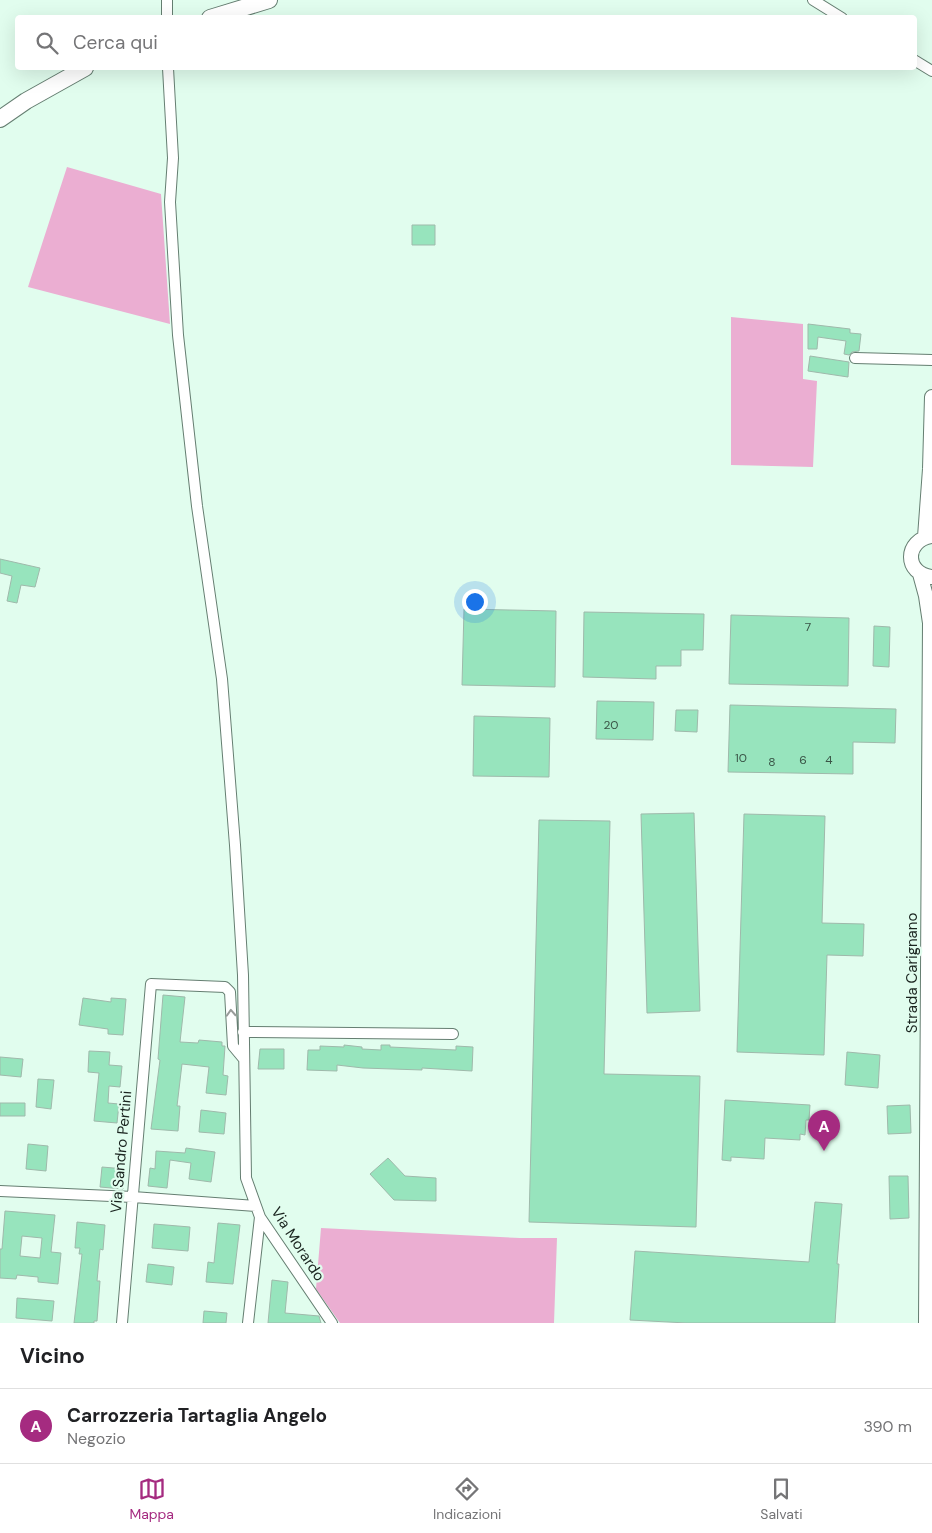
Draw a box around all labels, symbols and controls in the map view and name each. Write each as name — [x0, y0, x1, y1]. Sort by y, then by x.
search box — [15, 15, 917, 70]
icon: search — [33, 29, 61, 57]
text: Cerca qui — [73, 30, 158, 55]
your location — [462, 589, 488, 615]
house number: 7 — [805, 619, 811, 635]
house number: 20 — [603, 717, 619, 733]
house number: 10 — [735, 750, 747, 766]
house number: 6 — [799, 752, 807, 768]
house number: 4 — [825, 752, 833, 768]
house number: 8 — [768, 754, 776, 770]
street label: Strada Carignano — [902, 913, 922, 1033]
one-way arrow — [226, 1009, 237, 1017]
street label: Via Sandro Pertini — [106, 1090, 136, 1214]
pin: A — [808, 1110, 840, 1151]
street label: Via Morardo — [267, 1203, 329, 1285]
text: Vicino — [20, 1342, 85, 1370]
text: Carrozzeria Tartaglia Angelo — [67, 1403, 327, 1428]
text: A — [30, 1416, 42, 1437]
text: 390 m — [864, 1416, 912, 1437]
text: Negozio — [67, 1428, 126, 1449]
tab: Mappa — [129, 1475, 174, 1523]
tab: Indicazioni — [433, 1475, 501, 1523]
tab: Salvati — [760, 1475, 803, 1523]

